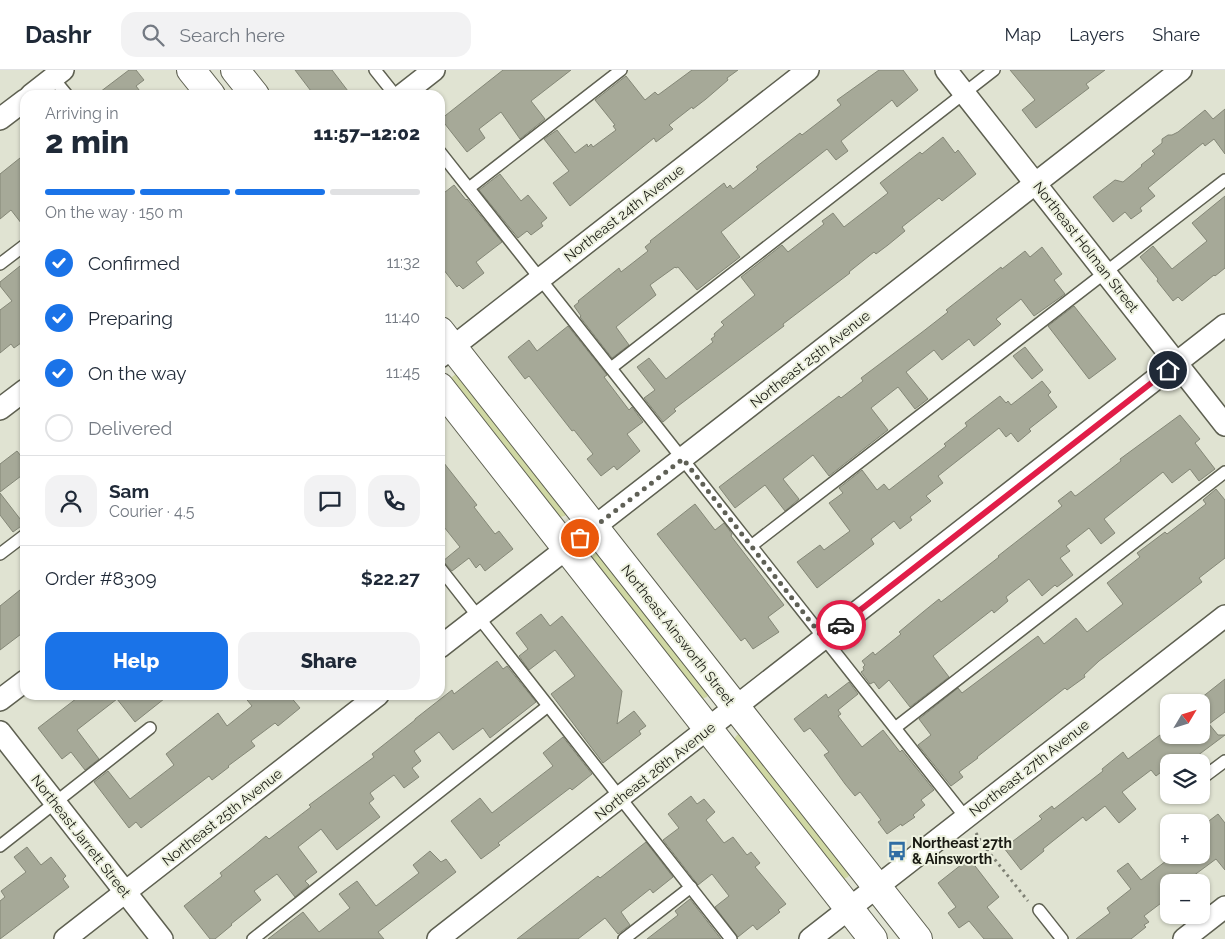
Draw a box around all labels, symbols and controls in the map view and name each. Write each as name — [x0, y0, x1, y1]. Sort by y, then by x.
search box — [121, 12, 471, 57]
text: Dashr — [25, 20, 91, 49]
icon: search — [139, 21, 167, 49]
text: Search here — [179, 24, 285, 46]
text: Map — [1005, 24, 1041, 45]
text: Layers — [1069, 24, 1124, 45]
text: Share — [1152, 24, 1200, 45]
text: Arriving in — [45, 104, 119, 123]
text: 11:57–12:02 — [313, 122, 420, 144]
text: 2 min — [45, 123, 129, 160]
street label: Northeast 24th Avenue — [561, 161, 687, 265]
street label: Northeast Holman Street — [1030, 179, 1142, 316]
text: On the way · 150 m — [45, 203, 183, 222]
icon: check — [45, 249, 73, 277]
text: Confirmed — [88, 252, 180, 274]
text: 11:32 — [386, 253, 420, 272]
icon: check — [45, 304, 73, 332]
text: Preparing — [88, 307, 173, 329]
street label: Northeast 25th Avenue — [747, 307, 873, 411]
text: 11:40 — [385, 308, 420, 327]
pin — [1147, 349, 1189, 391]
icon: home — [1154, 356, 1182, 384]
icon: check — [45, 359, 73, 387]
text: On the way — [88, 362, 187, 384]
text: 11:45 — [386, 363, 420, 382]
text: Delivered — [88, 417, 172, 439]
button: person — [45, 475, 97, 527]
button: chat — [304, 475, 356, 527]
button: phone — [368, 475, 420, 527]
text: Sam — [109, 480, 149, 502]
text: Courier · 4.5 — [109, 502, 194, 521]
pin — [559, 517, 601, 559]
icon: bag — [566, 524, 594, 552]
street label: Northeast Ainsworth Street — [618, 561, 738, 709]
text: Order #8309 — [45, 567, 157, 589]
text: $22.27 — [361, 567, 420, 589]
courier — [816, 600, 866, 650]
icon: car — [827, 611, 855, 639]
button: Help — [45, 632, 228, 690]
button: Share — [238, 632, 420, 690]
north arrow — [1160, 694, 1210, 744]
map controls — [1160, 694, 1210, 924]
street label: Northeast 27th Avenue — [966, 716, 1092, 820]
street label: Northeast 26th Avenue — [592, 719, 718, 823]
button: layers — [1160, 754, 1210, 804]
street label: Northeast 25th Avenue — [159, 765, 285, 869]
street label: Northeast Jarrett Street — [28, 772, 134, 901]
button: + — [1160, 814, 1210, 864]
place label: Northeast 27th & Ainsworth — [912, 835, 1012, 867]
bus stop icon: Northeast 27th & Ainsworth — [886, 840, 908, 862]
button: − — [1160, 874, 1210, 924]

